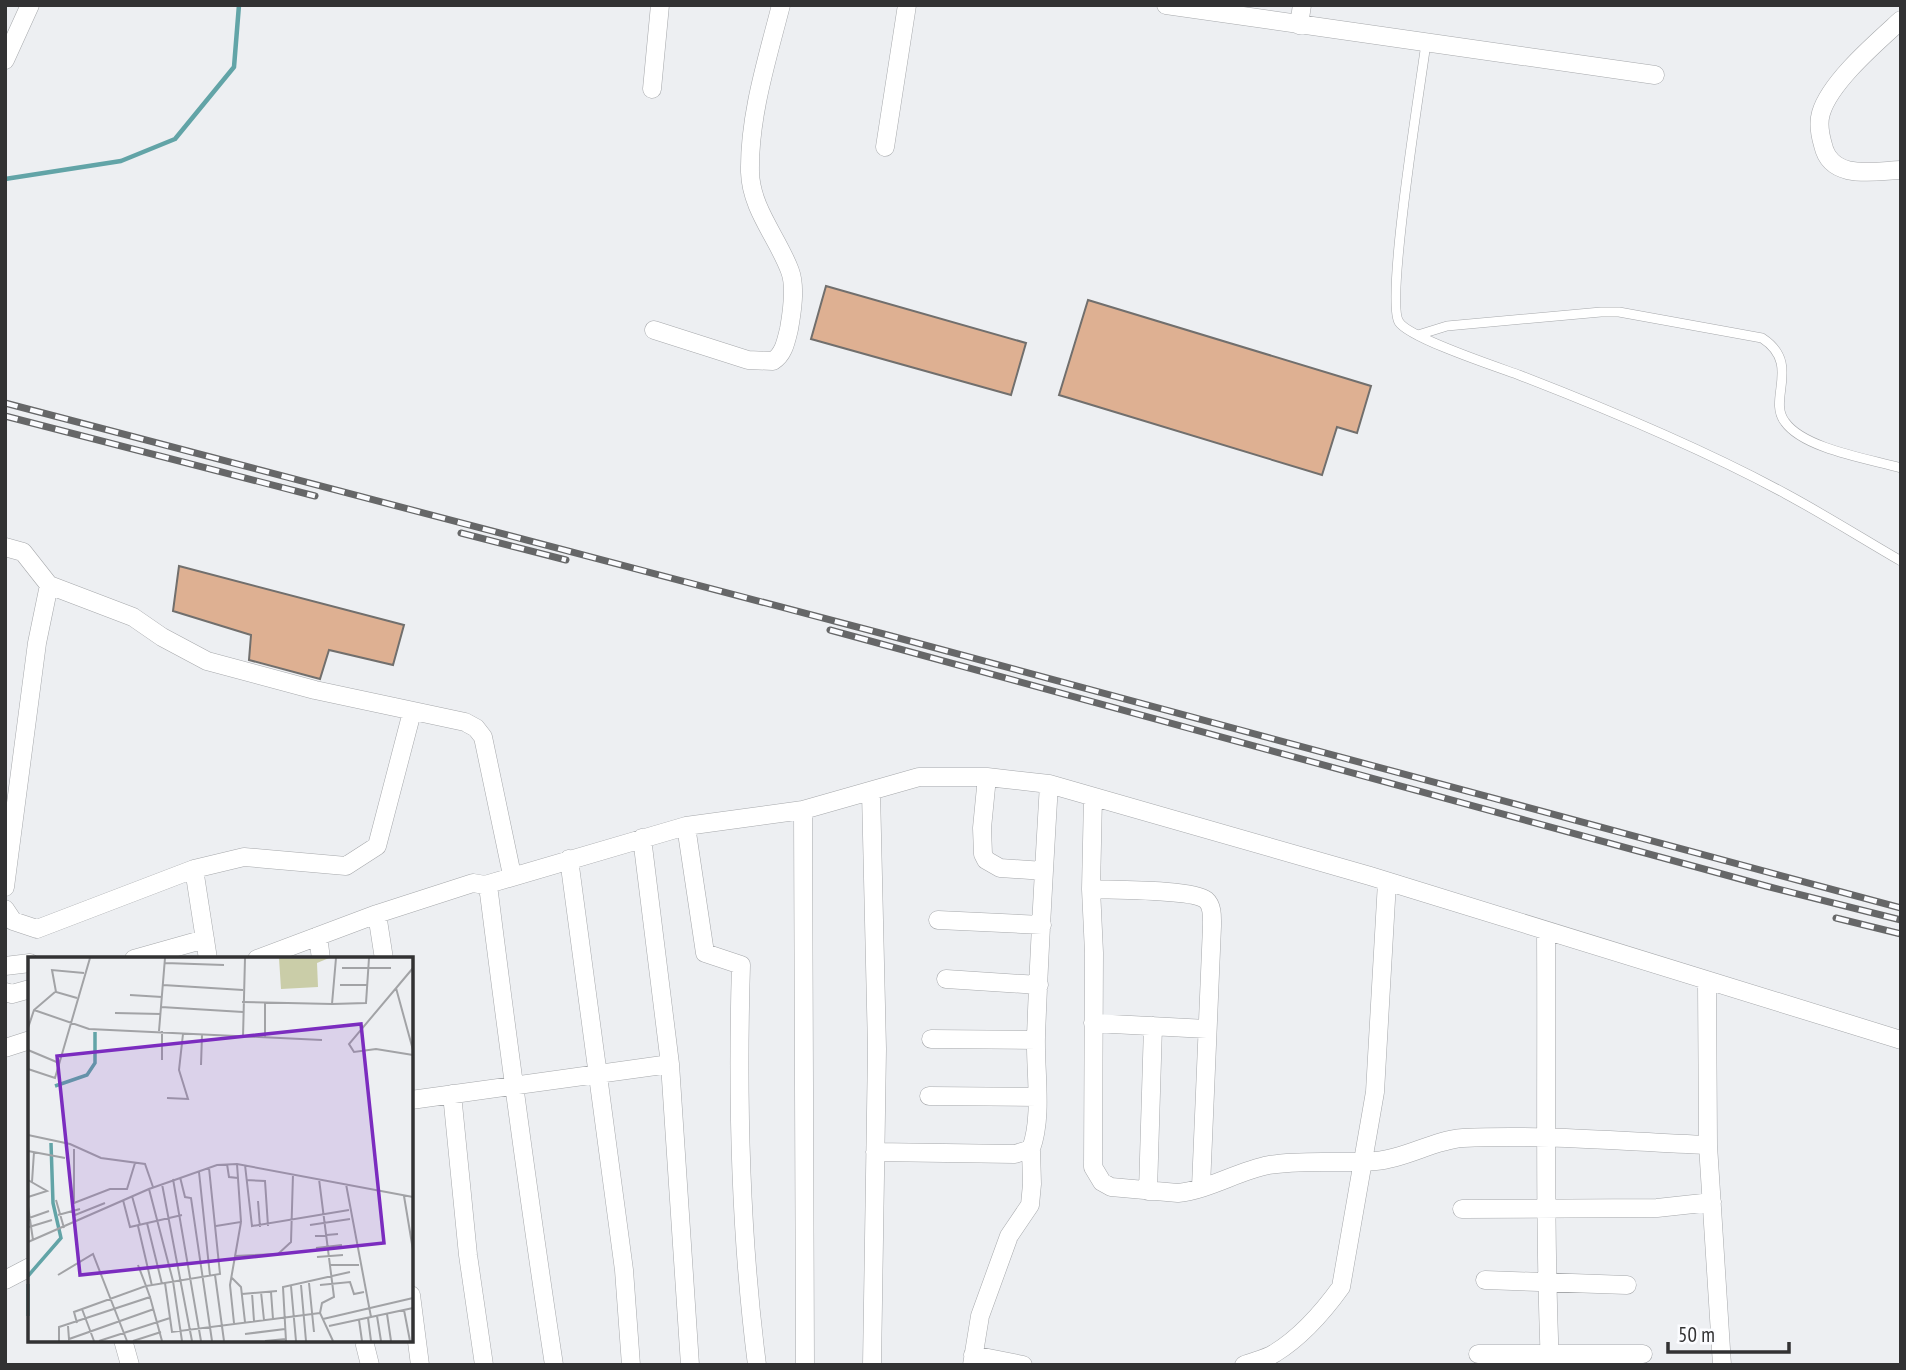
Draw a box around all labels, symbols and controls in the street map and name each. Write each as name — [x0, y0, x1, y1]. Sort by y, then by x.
inset map — [28, 957, 413, 1342]
scale bar — [1668, 1310, 1789, 1354]
text: 50 m — [1678, 1321, 1715, 1348]

